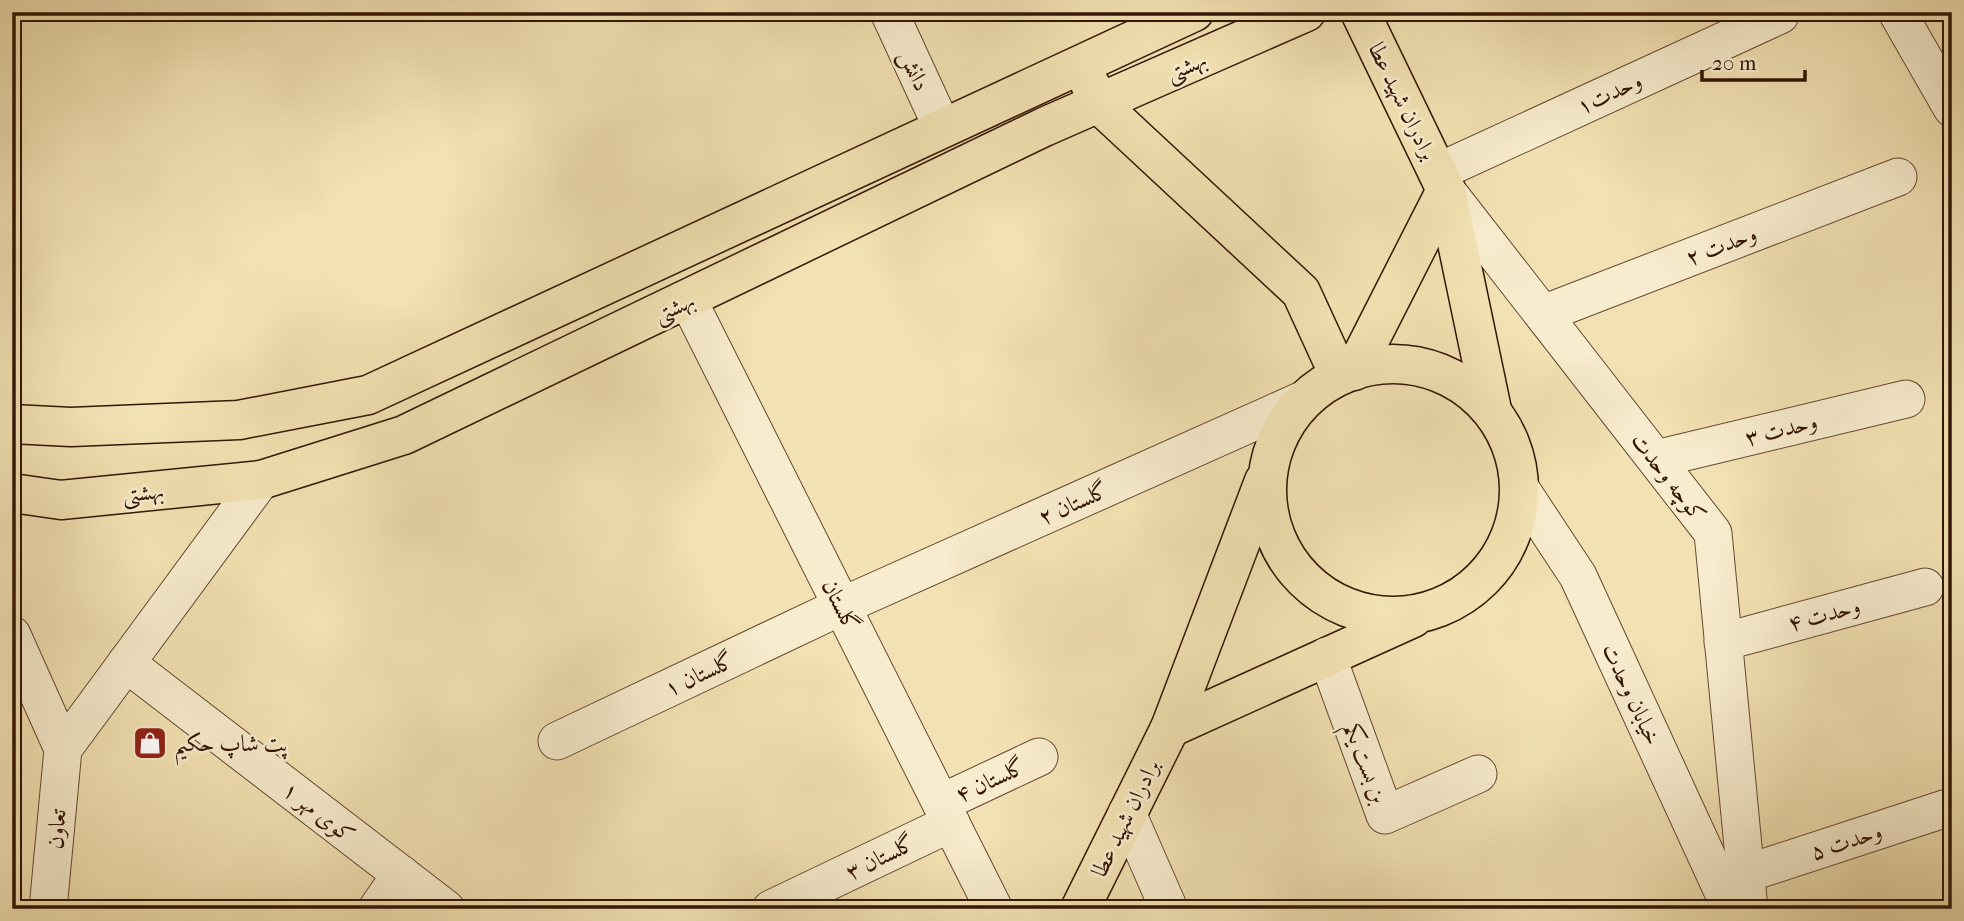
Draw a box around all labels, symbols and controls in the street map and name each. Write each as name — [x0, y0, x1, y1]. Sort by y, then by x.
street label: برادران شهید عطا — [1362, 38, 1443, 165]
scale bar — [1702, 38, 1805, 82]
street label: دانش — [892, 45, 936, 96]
street label: بهشتی — [1162, 46, 1212, 89]
text: 20 m — [1712, 51, 1757, 75]
street label: وحدت۱ — [1572, 67, 1646, 120]
street label: وحدت ۲ — [1682, 220, 1760, 271]
street label: بهشتی — [649, 286, 700, 330]
street label: وحدت ۳ — [1742, 407, 1820, 451]
street label: کوچه وحدت — [1624, 427, 1712, 529]
street label: گلستان ۲ — [1034, 475, 1112, 531]
street label: بهشتی — [121, 477, 166, 510]
street label: گلستان — [816, 574, 866, 636]
street label: وحدت ۴ — [1785, 592, 1863, 637]
street label: خیابان وحدت — [1596, 639, 1667, 749]
street label: گلستان ۱ — [660, 646, 738, 702]
street label: بن بست یکم — [1331, 719, 1393, 810]
shop icon: پت شاپ حکیم — [131, 724, 169, 762]
place label: پت شاپ حکیم — [174, 730, 288, 766]
street label: گلستان ۴ — [951, 752, 1029, 808]
street label: برادران شهید عطا — [1085, 755, 1166, 882]
street label: کوی مهر ۱ — [277, 776, 360, 850]
street label: تعاون — [41, 807, 72, 850]
street label: وحدت ۵ — [1807, 817, 1885, 866]
street label: گلستان ۳ — [841, 828, 919, 886]

